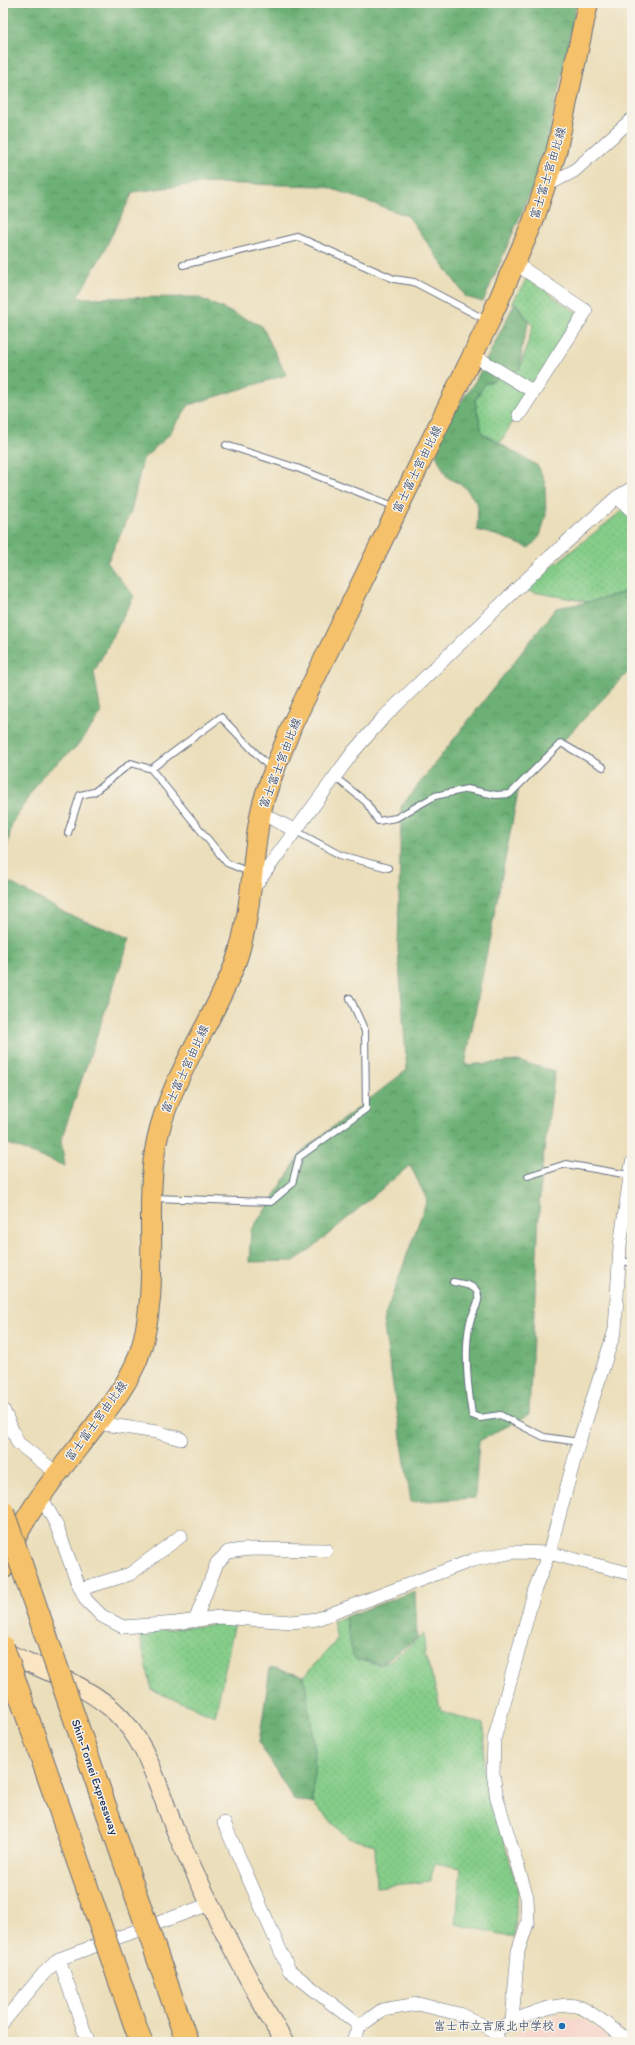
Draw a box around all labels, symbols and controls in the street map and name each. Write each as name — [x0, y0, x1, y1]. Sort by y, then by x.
street label: 富士富士宮由比線 — [527, 125, 569, 221]
street label: 富士富士宮由比線 — [390, 423, 444, 515]
street label: 富士富士宮由比線 — [256, 716, 304, 810]
street label: 富士富士宮由比線 — [158, 1023, 212, 1115]
street label: 富士富士宮由比線 — [62, 1378, 130, 1464]
street label: Shin-Tomei Expressway — [69, 1717, 122, 1837]
place label: 富士市立吉原北中学校 — [434, 2019, 554, 2033]
marker: 富士市立吉原北中学校 — [557, 2021, 567, 2031]

